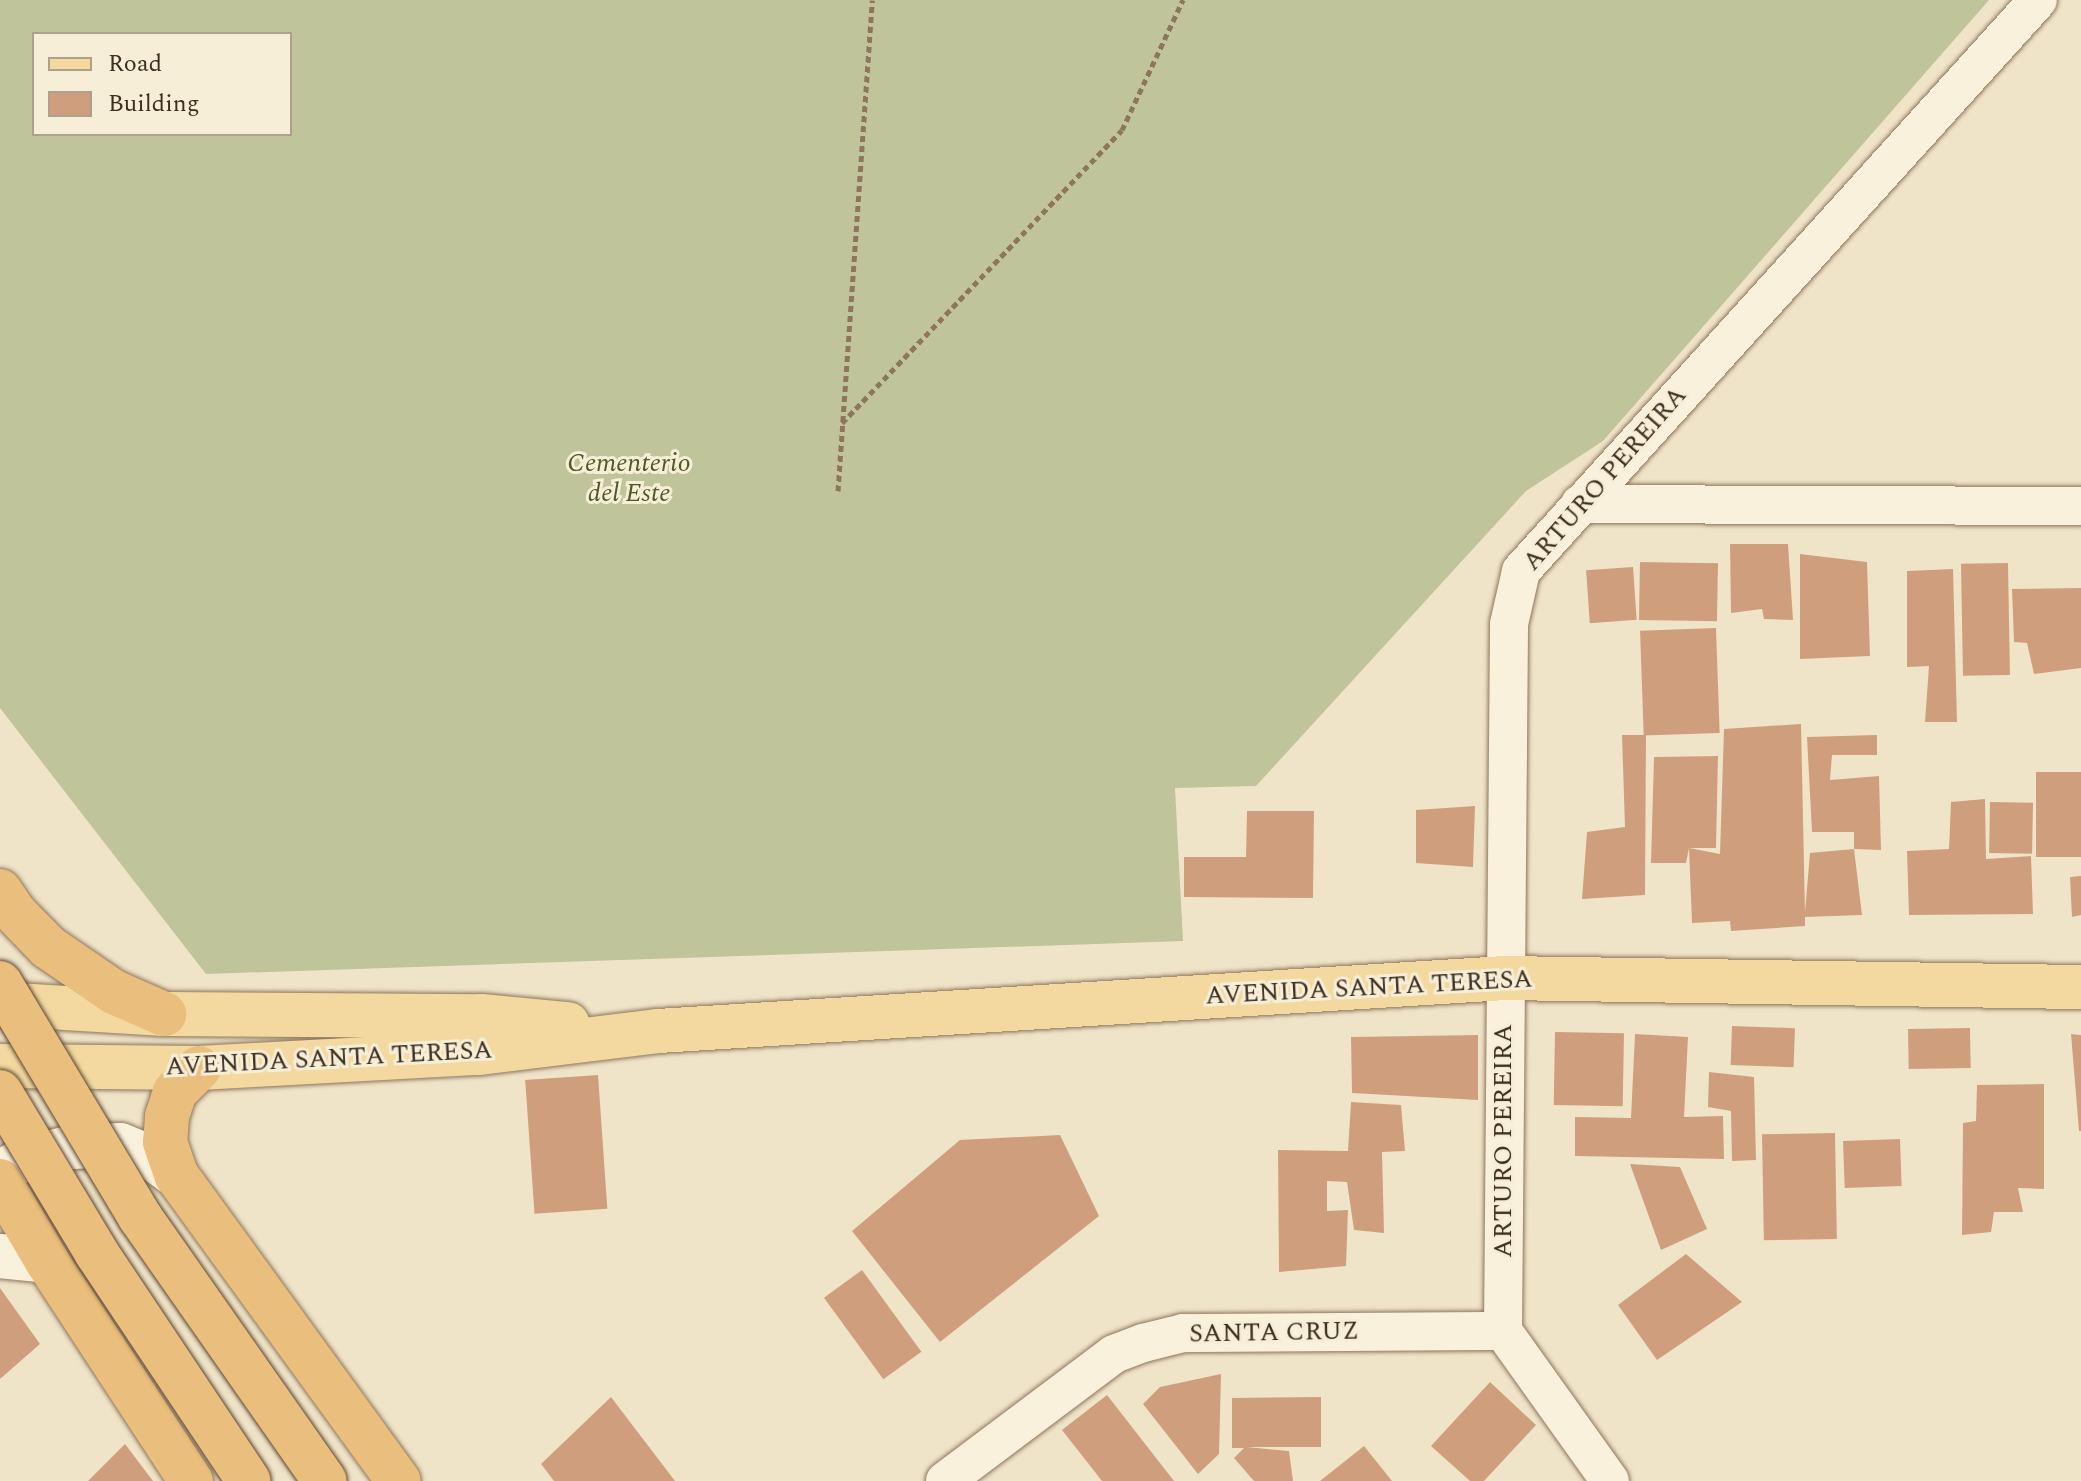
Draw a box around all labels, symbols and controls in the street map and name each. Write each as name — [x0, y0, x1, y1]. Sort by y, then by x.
legend — [32, 32, 292, 136]
text: Road — [108, 46, 162, 82]
text: Building — [108, 86, 200, 122]
street label: ARTURO PEREIRA — [1516, 380, 1694, 578]
park label: Cementerio del Este — [567, 448, 691, 510]
street label: AVENIDA SANTA TERESA — [1204, 964, 1534, 1012]
street label: ARTURO PEREIRA — [1488, 1024, 1520, 1258]
street label: AVENIDA SANTA TERESA — [164, 1035, 494, 1083]
street label: SANTA CRUZ — [1189, 1316, 1359, 1350]

